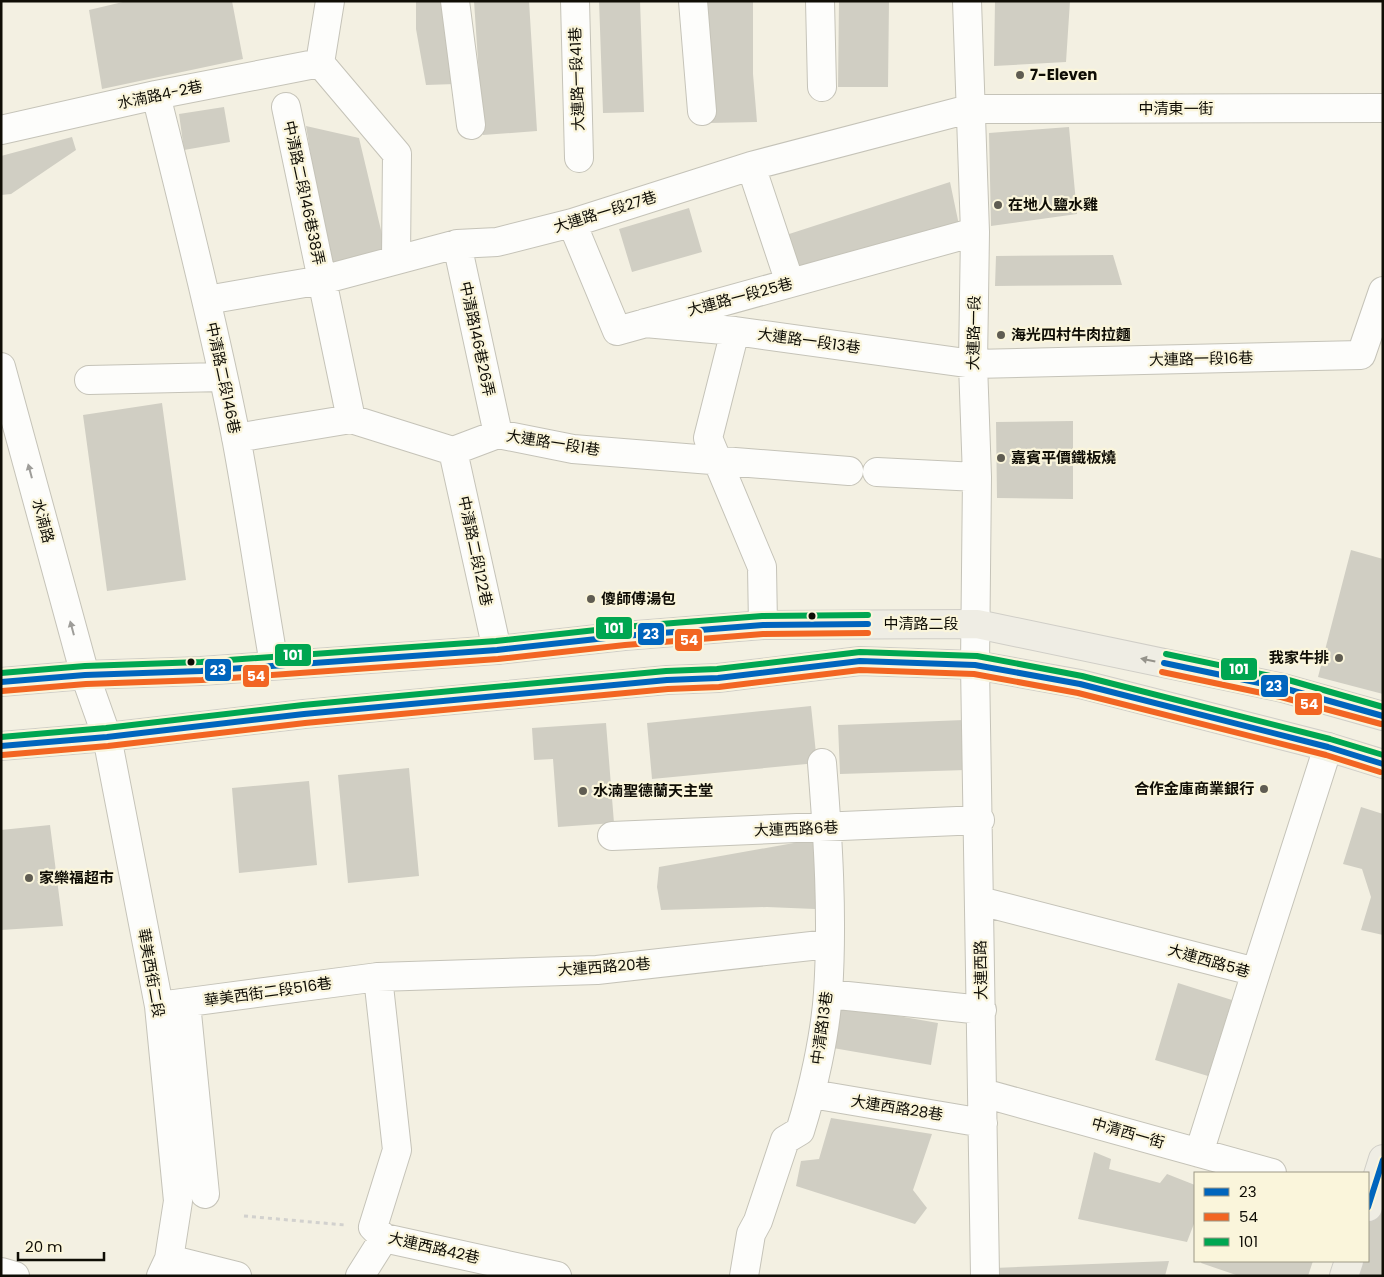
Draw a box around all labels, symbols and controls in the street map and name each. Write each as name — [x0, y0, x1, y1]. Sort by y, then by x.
street label: 大連路一段41巷 — [564, 27, 589, 131]
place label: 7-Eleven — [1030, 64, 1097, 85]
marker: 7-Eleven — [1014, 69, 1026, 81]
street label: 水湳路4-2巷 — [115, 75, 204, 114]
street label: 中清東一街 — [1138, 98, 1214, 119]
street label: 中清路二段146巷38弄 — [279, 119, 330, 267]
street label: 大連路一段27巷 — [551, 186, 659, 237]
place label: 在地人鹽水雞 — [1008, 194, 1098, 215]
marker: 在地人鹽水雞 — [992, 199, 1004, 211]
street label: 大連路一段25巷 — [685, 272, 795, 321]
street label: 中清路146巷26弄 — [455, 280, 500, 398]
street label: 大連路一段 — [962, 295, 985, 371]
street label: 中清路二段146巷 — [201, 320, 246, 436]
street label: 大連路一段13巷 — [756, 323, 862, 358]
place label: 海光四村牛肉拉麵 — [1011, 324, 1131, 345]
marker: 海光四村牛肉拉麵 — [995, 329, 1007, 341]
street label: 大連路一段16巷 — [1149, 347, 1253, 370]
street label: 大連路一段1巷 — [505, 425, 602, 460]
place label: 嘉賓平價鐵板燒 — [1011, 447, 1116, 468]
marker: 嘉賓平價鐵板燒 — [995, 452, 1007, 464]
one-way arrow — [25, 464, 33, 479]
street label: 中清路二段122巷 — [454, 494, 497, 608]
street label: 水湳路 — [28, 496, 59, 545]
place label: 傻師傅湯包 — [601, 588, 676, 609]
marker: 傻師傅湯包 — [585, 593, 597, 605]
unlabelled marker — [807, 611, 817, 621]
street label: 中清路二段 — [883, 613, 959, 634]
line badge: 101 — [595, 616, 633, 640]
text: 101 — [604, 618, 624, 638]
one-way arrow — [68, 620, 76, 636]
line badge: 23 — [637, 622, 665, 646]
text: 23 — [643, 624, 659, 644]
line badge: 54 — [674, 628, 703, 652]
text: 54 — [680, 630, 698, 650]
line badge: 101 — [274, 643, 312, 667]
text: 101 — [283, 645, 303, 665]
place label: 我家牛排 — [1269, 647, 1329, 668]
marker: 我家牛排 — [1333, 652, 1345, 664]
one-way arrow — [1141, 656, 1156, 664]
unlabelled marker — [186, 657, 196, 667]
line badge: 101 — [1220, 657, 1258, 681]
line badge: 23 — [204, 658, 232, 682]
text: 101 — [1229, 659, 1249, 679]
text: 23 — [210, 660, 226, 680]
line badge: 54 — [242, 664, 270, 688]
text: 54 — [247, 666, 265, 686]
line badge: 23 — [1260, 674, 1289, 698]
text: 23 — [1266, 676, 1282, 696]
line badge: 54 — [1294, 692, 1323, 716]
text: 54 — [1300, 694, 1318, 714]
place label: 合作金庫商業銀行 — [1134, 778, 1254, 799]
place label: 水湳聖德蘭天主堂 — [593, 780, 713, 801]
marker: 合作金庫商業銀行 — [1258, 783, 1270, 795]
marker: 水湳聖德蘭天主堂 — [577, 785, 589, 797]
street label: 大連西路6巷 — [753, 817, 839, 840]
place label: 家樂福超市 — [39, 867, 114, 888]
marker: 家樂福超市 — [23, 872, 35, 884]
street label: 華美西街二段 — [133, 927, 170, 1019]
street label: 大連西路5巷 — [1166, 939, 1253, 982]
street label: 大連西路 — [969, 940, 992, 1000]
street label: 大連西路20巷 — [557, 953, 651, 980]
street label: 華美西街二段516巷 — [203, 972, 333, 1011]
street label: 中清路13巷 — [806, 990, 837, 1066]
street label: 大連西路28巷 — [849, 1090, 945, 1125]
street label: 中清西一街 — [1089, 1112, 1167, 1153]
legend — [1194, 1172, 1369, 1262]
text: 23 — [1239, 1181, 1256, 1202]
text: 54 — [1239, 1206, 1258, 1227]
street label: 大連西路42巷 — [386, 1227, 482, 1268]
scale bar — [18, 1230, 104, 1262]
text: 101 — [1239, 1231, 1258, 1252]
text: 20 m — [25, 1236, 63, 1257]

